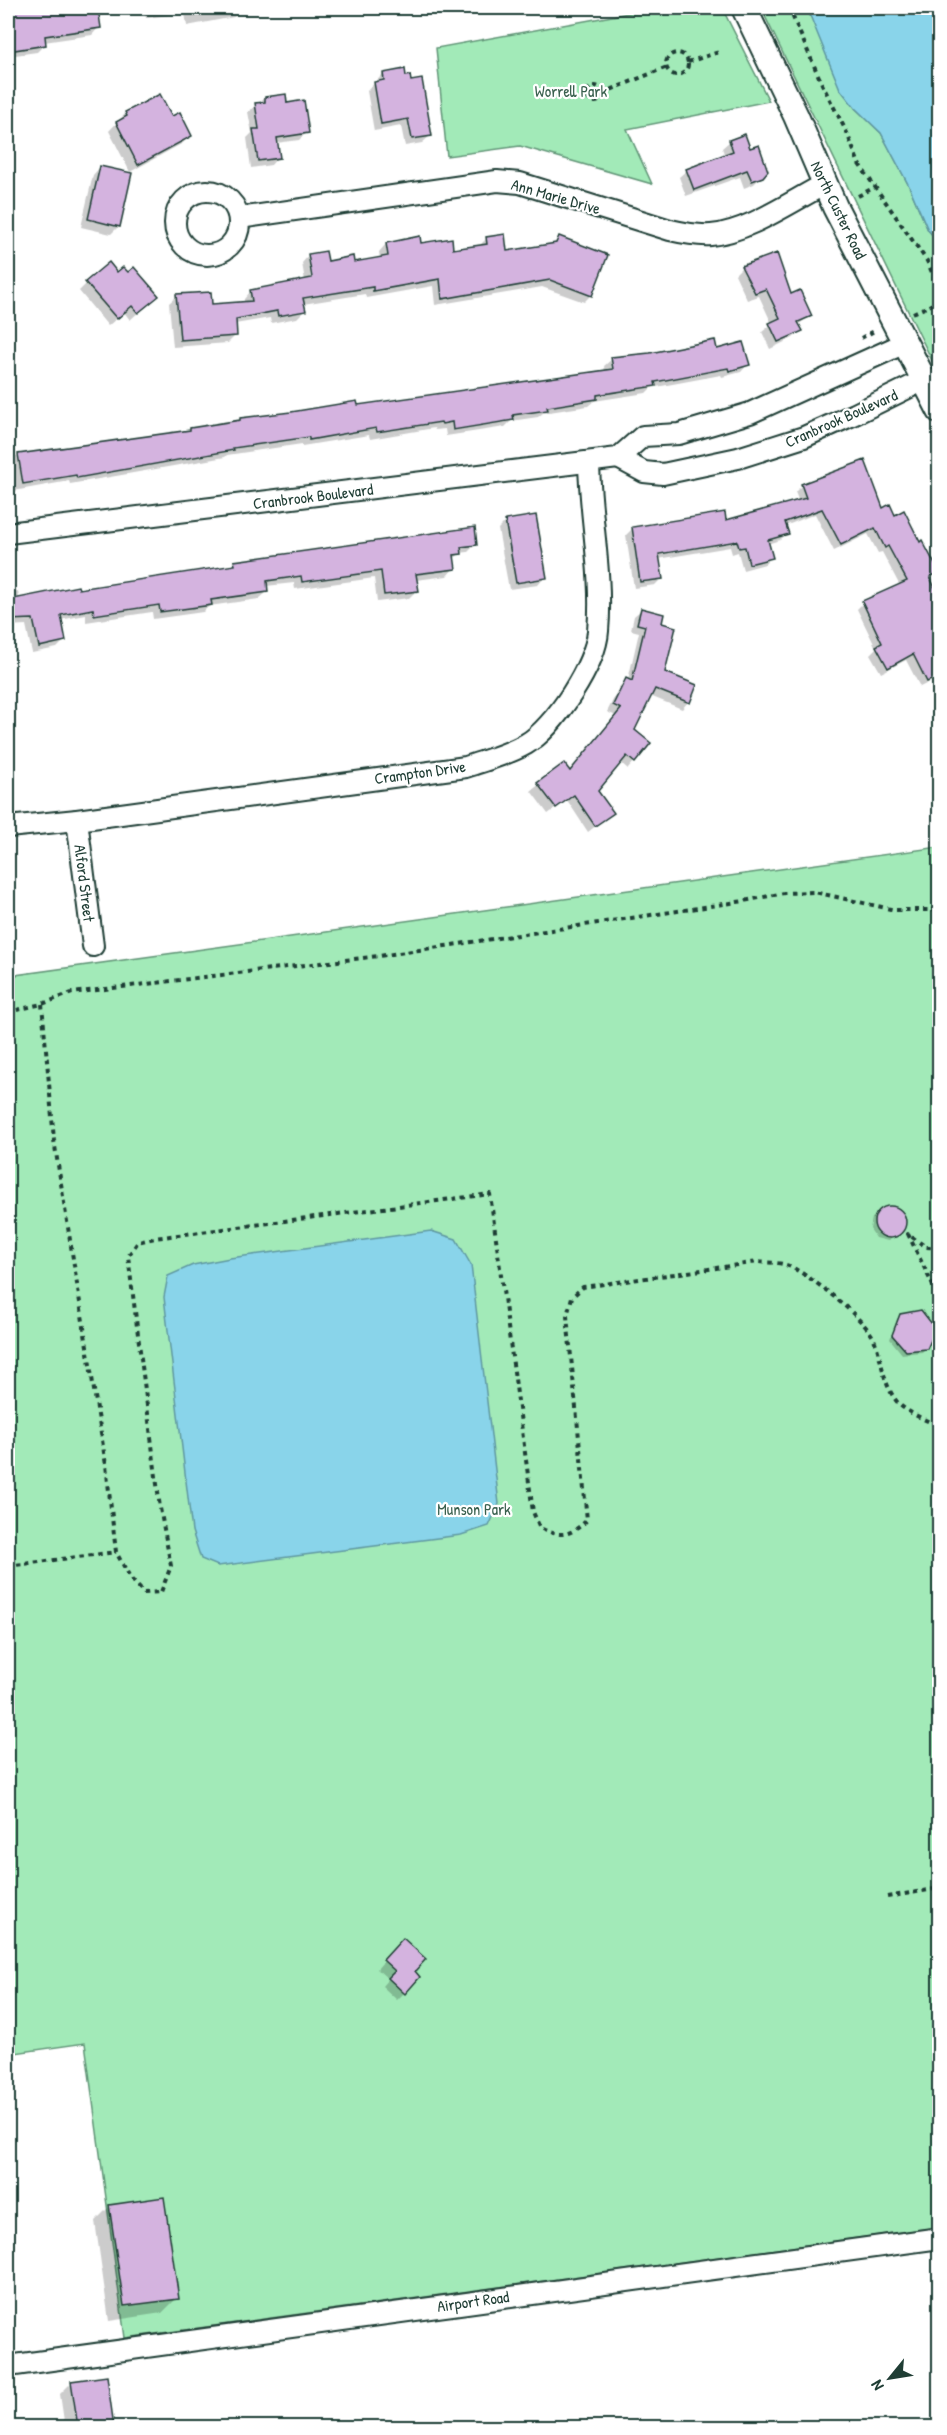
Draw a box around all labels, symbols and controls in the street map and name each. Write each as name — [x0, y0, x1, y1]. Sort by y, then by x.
park label: Worrell Park — [535, 80, 608, 102]
street label: North Custer Road — [806, 157, 872, 263]
street label: Ann Marie Drive — [509, 173, 604, 219]
street label: Cranbrook Boulevard — [781, 383, 901, 453]
street label: Cranbrook Boulevard — [252, 478, 374, 514]
street label: Crampton Drive — [373, 755, 468, 789]
street label: Alford Street — [69, 843, 101, 923]
park label: Munson Park — [437, 1498, 511, 1520]
street label: Airport Road — [436, 2285, 510, 2317]
north arrow — [860, 2348, 920, 2408]
text: N — [865, 2376, 889, 2395]

